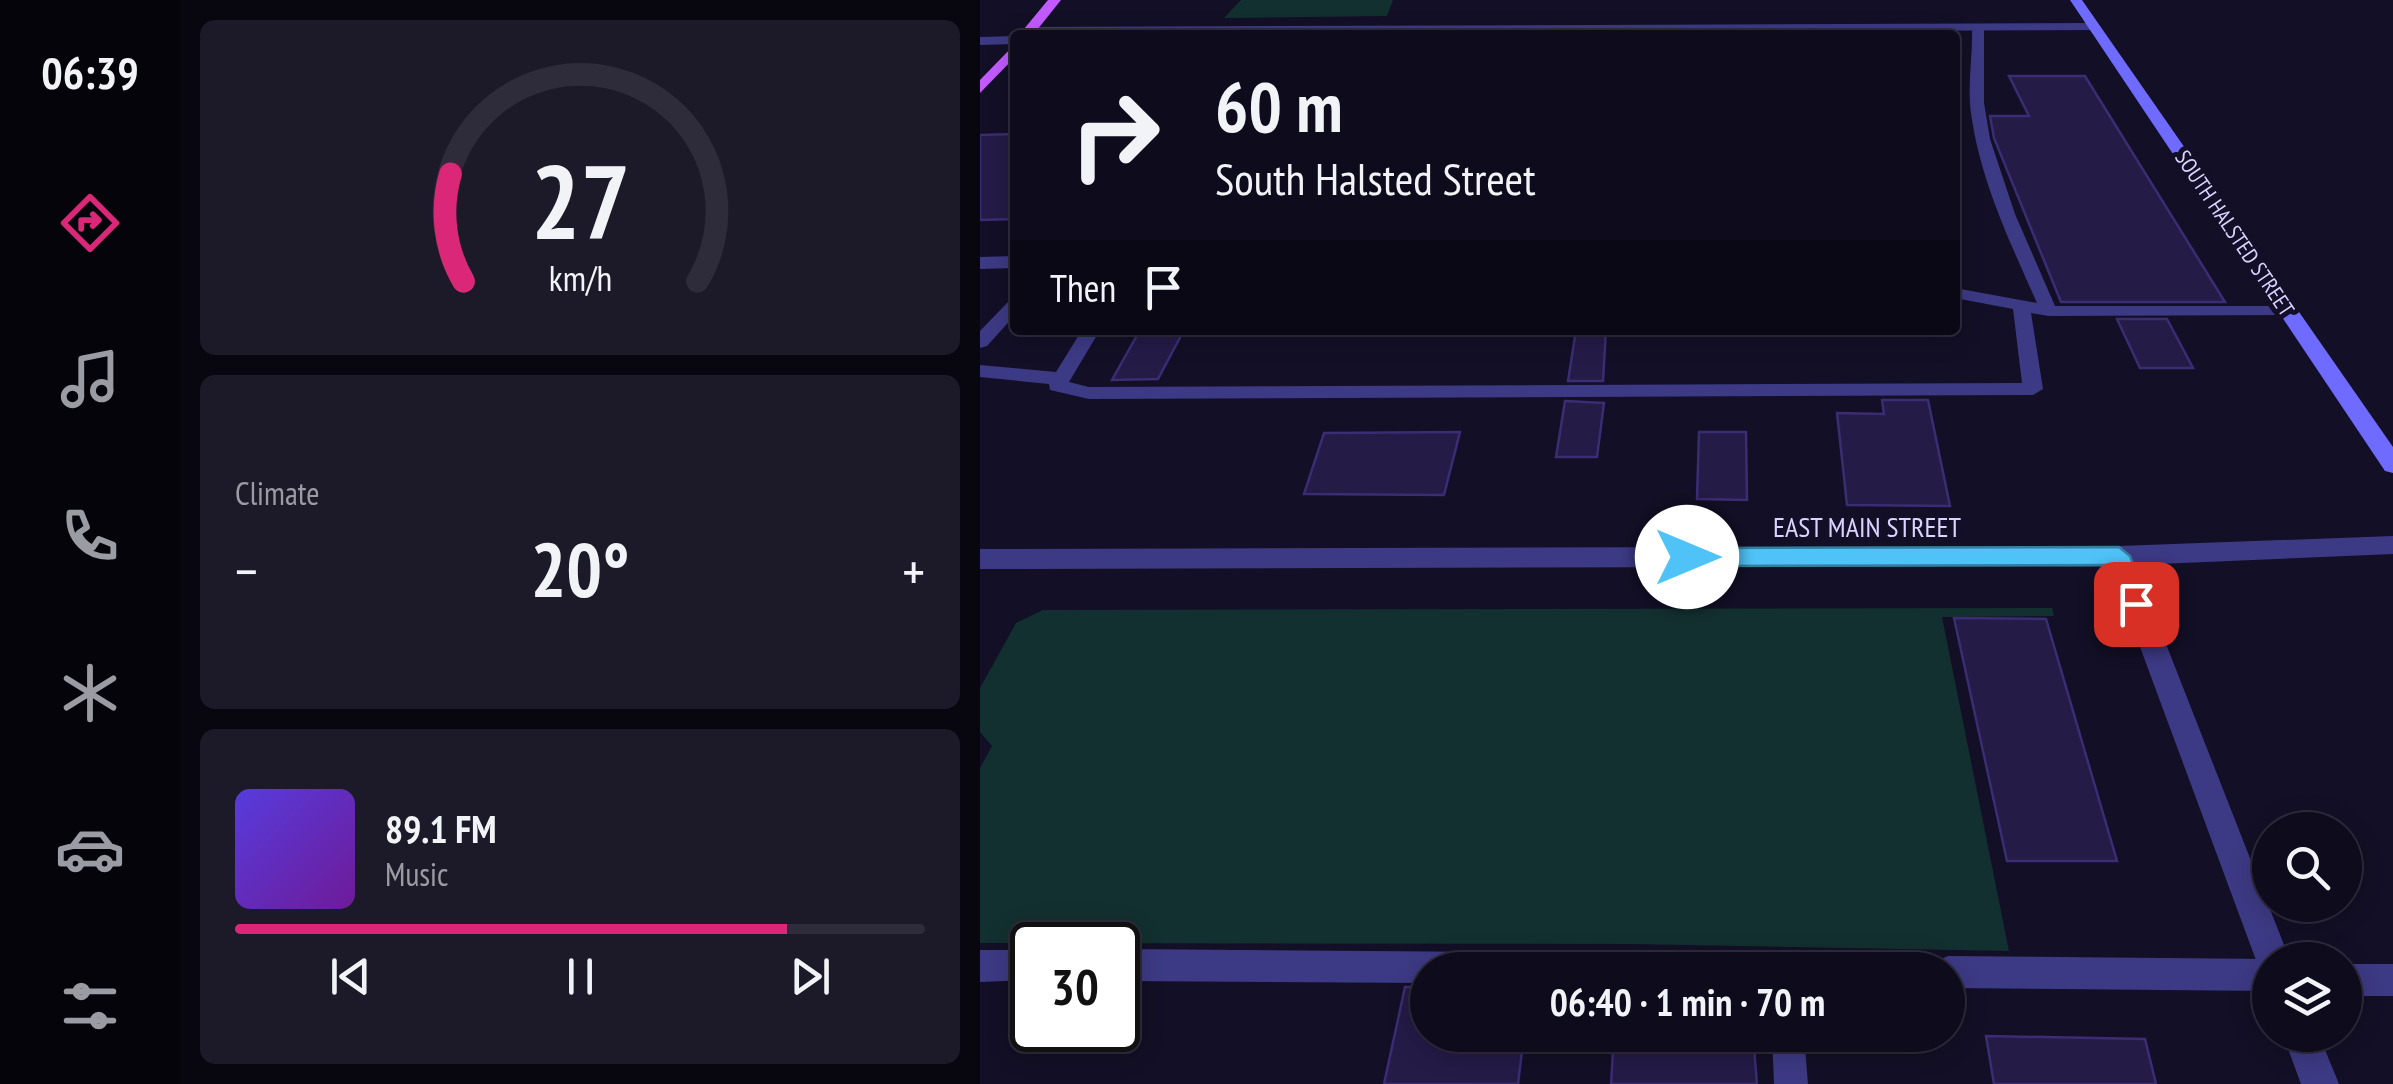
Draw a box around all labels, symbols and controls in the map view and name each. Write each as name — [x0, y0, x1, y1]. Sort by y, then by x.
text: 06:39 — [41, 43, 139, 101]
text: 60 m — [1215, 61, 1343, 151]
icon: right — [1050, 70, 1180, 200]
text: 27 — [530, 133, 630, 268]
street label: SOUTH HALSTED STREET — [2169, 145, 2301, 321]
text: South Halsted Street — [1215, 149, 1536, 207]
icon: directions — [55, 188, 125, 258]
text: km/h — [548, 255, 612, 301]
icon: arrive — [1136, 260, 1191, 315]
text: Then — [1050, 263, 1116, 312]
icon: music — [55, 344, 125, 414]
text: Climate — [235, 472, 319, 514]
icon: phone — [55, 501, 125, 571]
position arrow — [1635, 505, 1739, 609]
street label: EAST MAIN STREET — [1773, 508, 1961, 545]
text: 20° — [530, 521, 630, 618]
text: − — [235, 535, 258, 606]
text: + — [902, 535, 925, 606]
pin — [2094, 562, 2179, 647]
icon: arrive — [2109, 577, 2164, 632]
icon: climate — [55, 658, 125, 728]
text: 89.1 FM — [385, 804, 497, 853]
map controls — [2252, 812, 2362, 1052]
button: search — [2252, 812, 2362, 922]
icon: car — [55, 814, 125, 884]
text: Music — [385, 853, 448, 895]
speed limit sign: 30 — [1010, 922, 1140, 1052]
button: layers — [2252, 942, 2362, 1052]
icon: previous — [323, 949, 378, 1004]
icon: pause — [553, 949, 608, 1004]
icon: next — [783, 949, 838, 1004]
icon: filters — [55, 971, 125, 1041]
text: 06:40 · 1 min · 70 m — [1550, 977, 1825, 1026]

